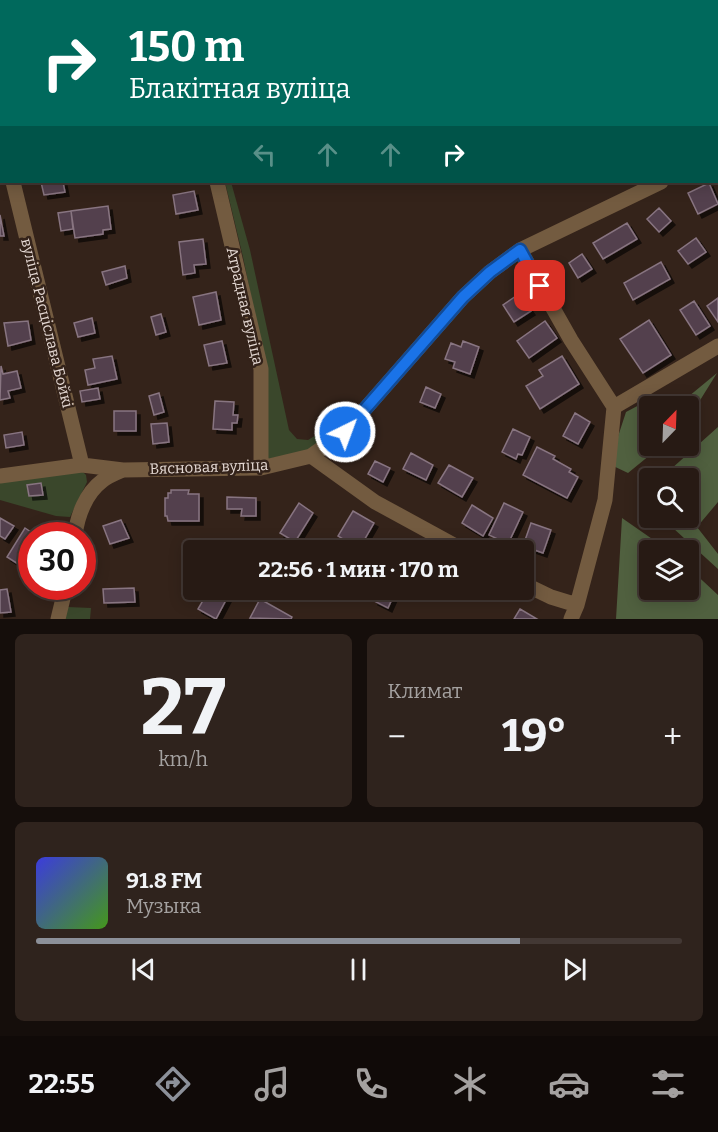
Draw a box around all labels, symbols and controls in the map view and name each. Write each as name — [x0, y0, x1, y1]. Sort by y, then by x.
text: 150 m — [129, 22, 244, 72]
icon: right — [30, 24, 108, 102]
text: Блакітная вуліца — [129, 73, 351, 105]
icon: left — [248, 138, 281, 171]
icon: ahead — [311, 138, 344, 171]
icon: ahead — [374, 138, 407, 171]
icon: right — [437, 138, 470, 171]
street label: вуліца Расціслава Бойкі — [17, 236, 77, 410]
street label: Атрадная вуліца — [223, 245, 267, 367]
pin — [514, 260, 565, 311]
icon: arrive — [523, 269, 556, 302]
north arrow — [639, 396, 699, 456]
map controls — [639, 396, 699, 600]
position arrow — [313, 400, 377, 464]
street label: Вясновая вуліца — [149, 456, 269, 478]
button: search — [639, 468, 699, 528]
speed limit sign: 30 — [18, 522, 96, 600]
button: layers — [639, 540, 699, 600]
text: 22:56 · 1 мин · 170 m — [258, 556, 459, 583]
text: 27 — [141, 661, 226, 755]
text: Климат — [388, 679, 462, 703]
text: 19° — [502, 709, 567, 763]
text: − — [388, 717, 406, 757]
text: + — [663, 717, 682, 757]
text: km/h — [159, 747, 208, 771]
text: 91.8 FM — [126, 867, 202, 894]
text: Музыка — [126, 894, 201, 918]
icon: previous — [127, 953, 160, 986]
icon: pause — [342, 953, 375, 986]
icon: next — [558, 953, 591, 986]
icon: directions — [152, 1063, 194, 1105]
icon: music — [251, 1063, 293, 1105]
icon: phone — [350, 1063, 392, 1105]
icon: climate — [449, 1063, 491, 1105]
icon: car — [548, 1063, 590, 1105]
icon: filters — [647, 1063, 689, 1105]
text: 22:55 — [29, 1068, 95, 1100]

